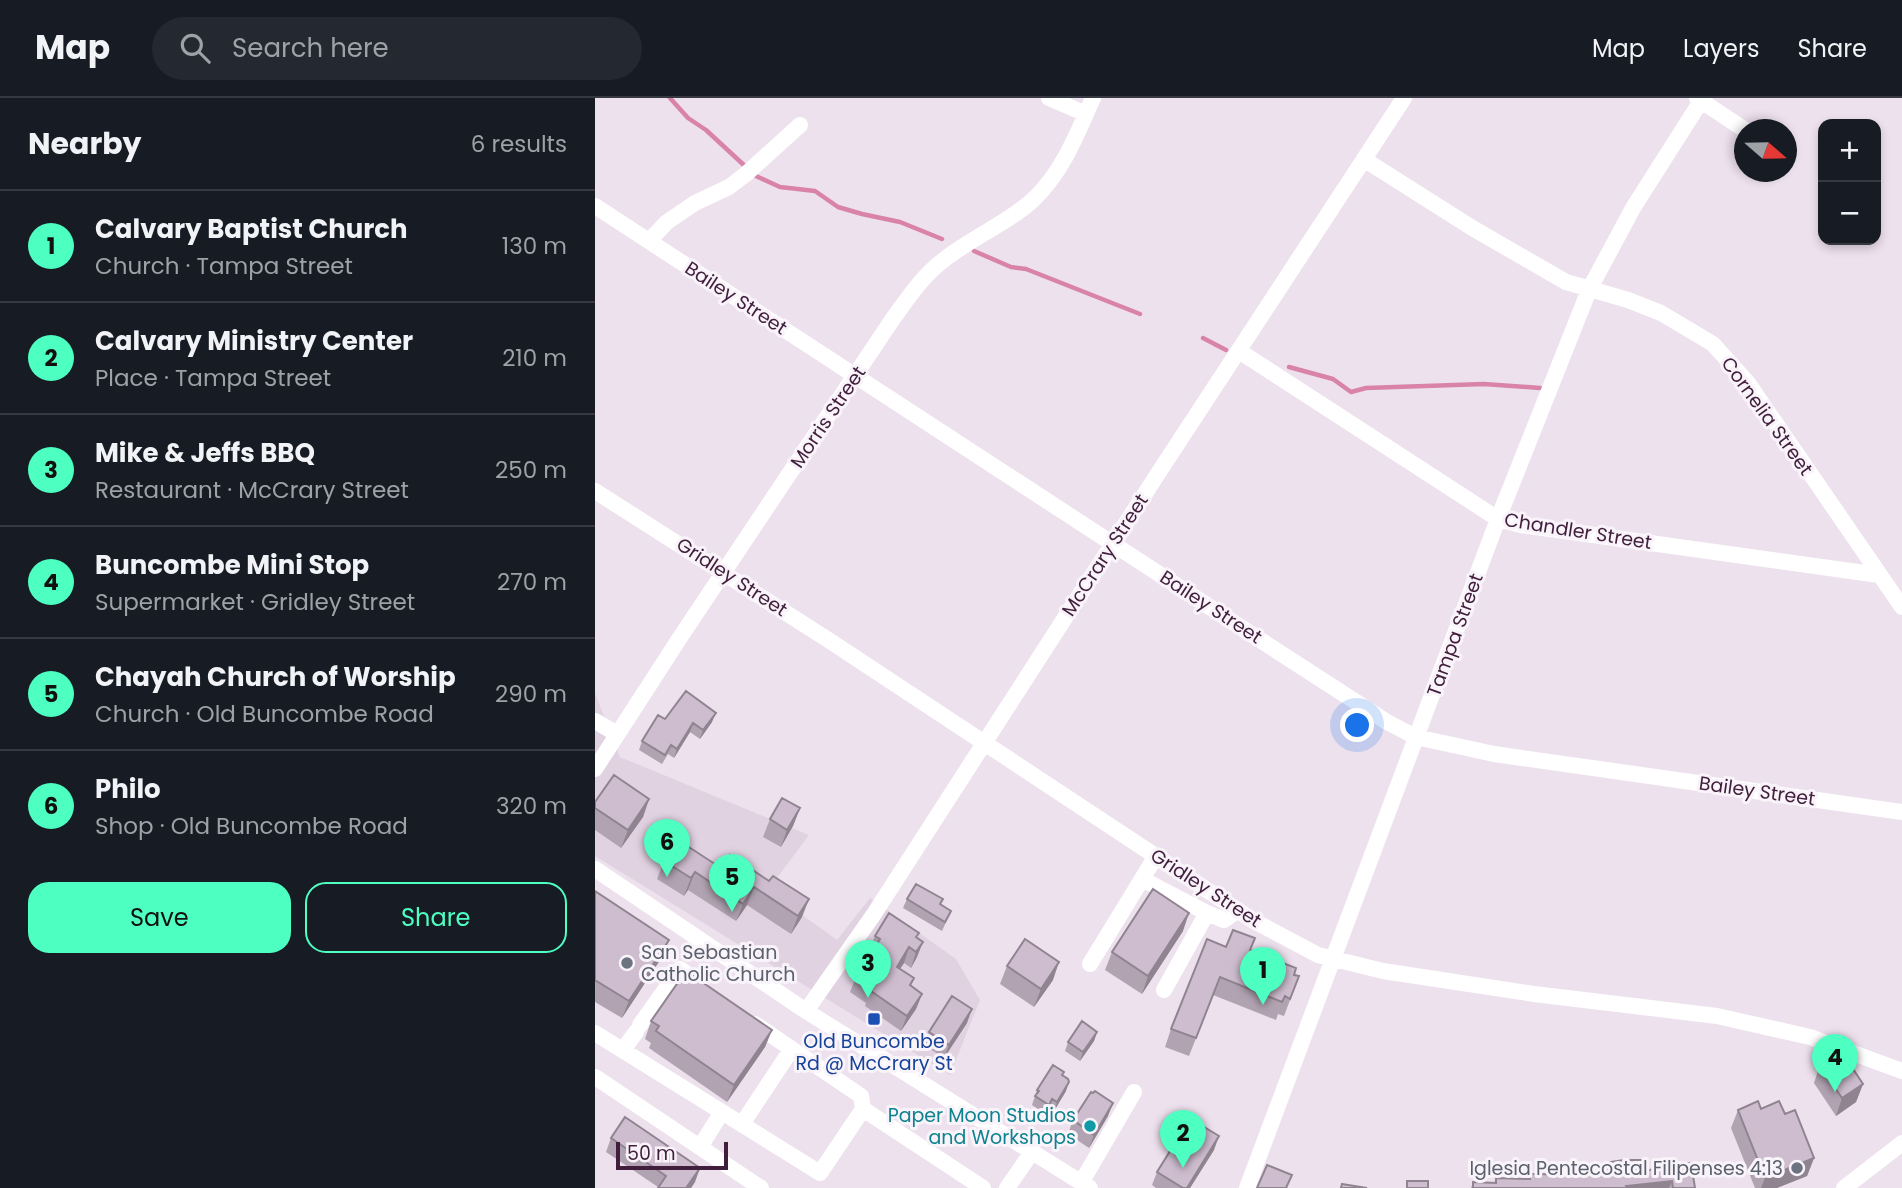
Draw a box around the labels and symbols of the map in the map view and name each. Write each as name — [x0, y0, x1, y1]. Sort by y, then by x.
north arrow — [1734, 119, 1797, 182]
street label: Bailey Street — [680, 255, 792, 341]
street label: Cornelia Street — [1715, 351, 1819, 481]
street label: Morris Street — [784, 360, 872, 473]
street label: McCrary Street — [1055, 488, 1155, 621]
street label: Chandler Street — [1502, 506, 1654, 556]
street label: Gridley Street — [671, 531, 793, 623]
street label: Bailey Street — [1155, 564, 1267, 650]
street label: Tampa Street — [1420, 570, 1490, 700]
your location — [1340, 708, 1374, 742]
street label: Bailey Street — [1697, 769, 1817, 813]
pin: 6 — [644, 819, 690, 877]
street label: Gridley Street — [1145, 842, 1267, 934]
pin: 5 — [709, 854, 755, 912]
place label: San Sebastian Catholic Church — [641, 939, 795, 988]
pin: 3 — [845, 940, 891, 998]
pin: 1 — [1240, 947, 1286, 1005]
marker: San Sebastian Catholic Church — [619, 955, 635, 971]
marker: Old Buncombe Rd @ McCrary St — [866, 1011, 882, 1027]
place label: Old Buncombe Rd @ McCrary St — [795, 1028, 953, 1077]
pin: 4 — [1812, 1034, 1858, 1092]
place label: Paper Moon Studios and Workshops — [888, 1102, 1076, 1151]
pin: 2 — [1160, 1110, 1206, 1168]
marker: Paper Moon Studios and Workshops — [1082, 1118, 1098, 1134]
scale bar — [616, 1139, 728, 1171]
place label: Iglesia Pentecostal Filipenses 4:13 — [1469, 1155, 1783, 1182]
marker: Iglesia Pentecostal Filipenses 4:13 — [1789, 1160, 1805, 1176]

